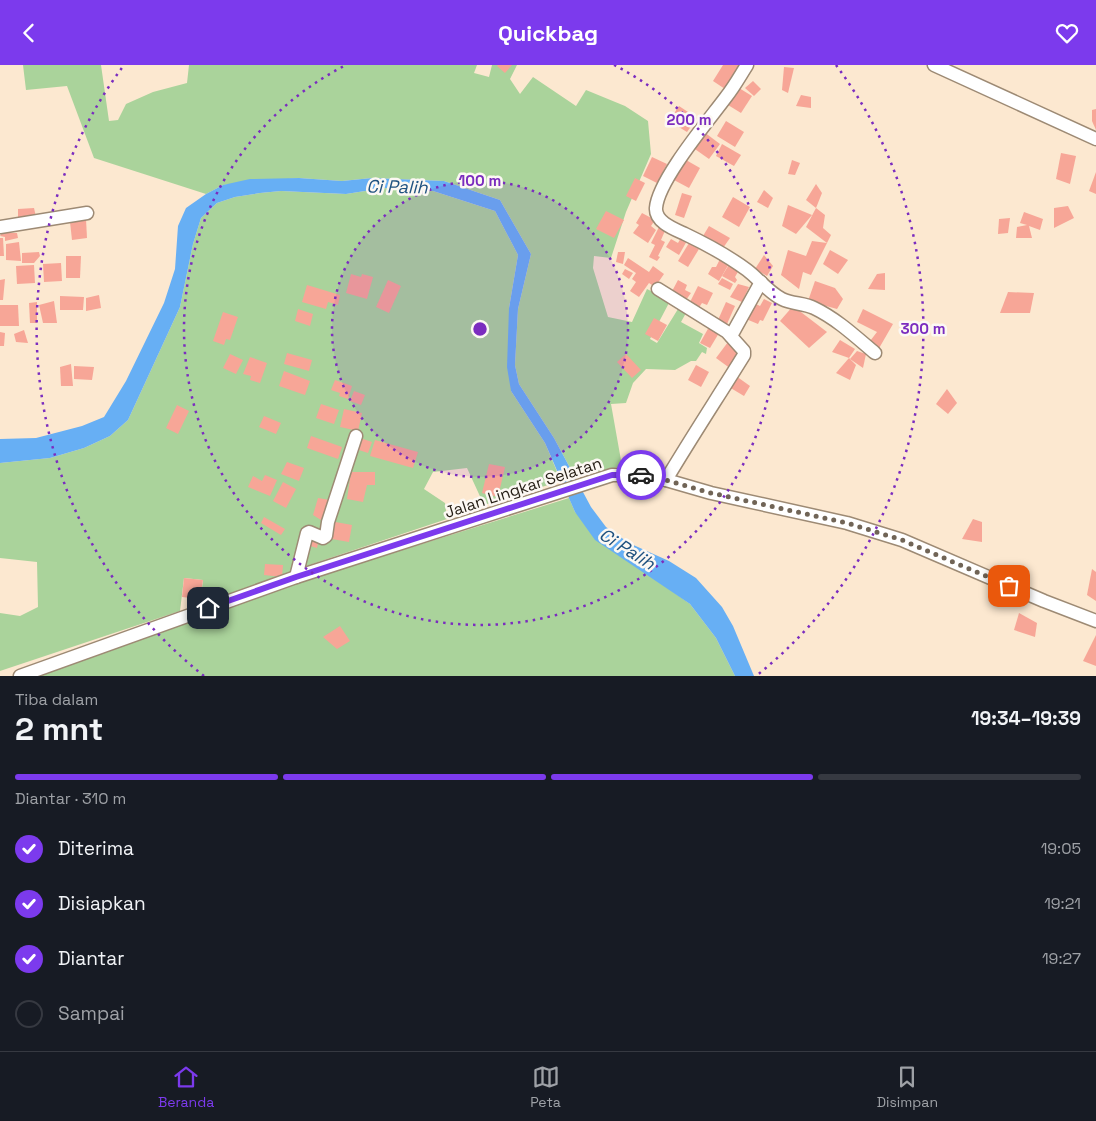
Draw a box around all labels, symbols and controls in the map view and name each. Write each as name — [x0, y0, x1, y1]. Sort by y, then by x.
icon: back — [15, 19, 43, 47]
text: Quickbag — [498, 19, 598, 47]
icon: heart — [1053, 19, 1081, 47]
text: 200 m — [667, 110, 711, 129]
text: 100 m — [459, 171, 501, 190]
water label: Ci Palih — [366, 174, 429, 199]
text: 300 m — [900, 319, 946, 338]
centre of rings — [471, 320, 489, 338]
courier — [616, 450, 666, 500]
street label: Jalan Lingkar Selatan — [442, 452, 604, 523]
icon: car — [627, 461, 655, 489]
water label: Ci Palih — [595, 523, 660, 575]
pin — [988, 565, 1030, 607]
icon: bag — [995, 572, 1023, 600]
pin — [187, 587, 229, 629]
icon: home — [194, 594, 222, 622]
text: Tiba dalam — [15, 689, 98, 710]
text: 19:34–19:39 — [971, 706, 1081, 731]
text: 2 mnt — [15, 709, 103, 749]
text: Diantar · 310 m — [15, 788, 126, 809]
icon: check — [15, 835, 43, 863]
text: Diterima — [58, 836, 134, 861]
text: 19:05 — [1041, 838, 1081, 859]
icon: check — [15, 890, 43, 918]
text: Disiapkan — [58, 891, 146, 916]
text: 19:21 — [1044, 893, 1081, 914]
icon: check — [15, 945, 43, 973]
text: Diantar — [58, 946, 124, 971]
text: 19:27 — [1042, 948, 1081, 969]
text: Sampai — [58, 1001, 125, 1026]
tab: Beranda — [158, 1063, 214, 1111]
tab: Peta — [530, 1063, 561, 1111]
tab: Disimpan — [877, 1063, 938, 1111]

